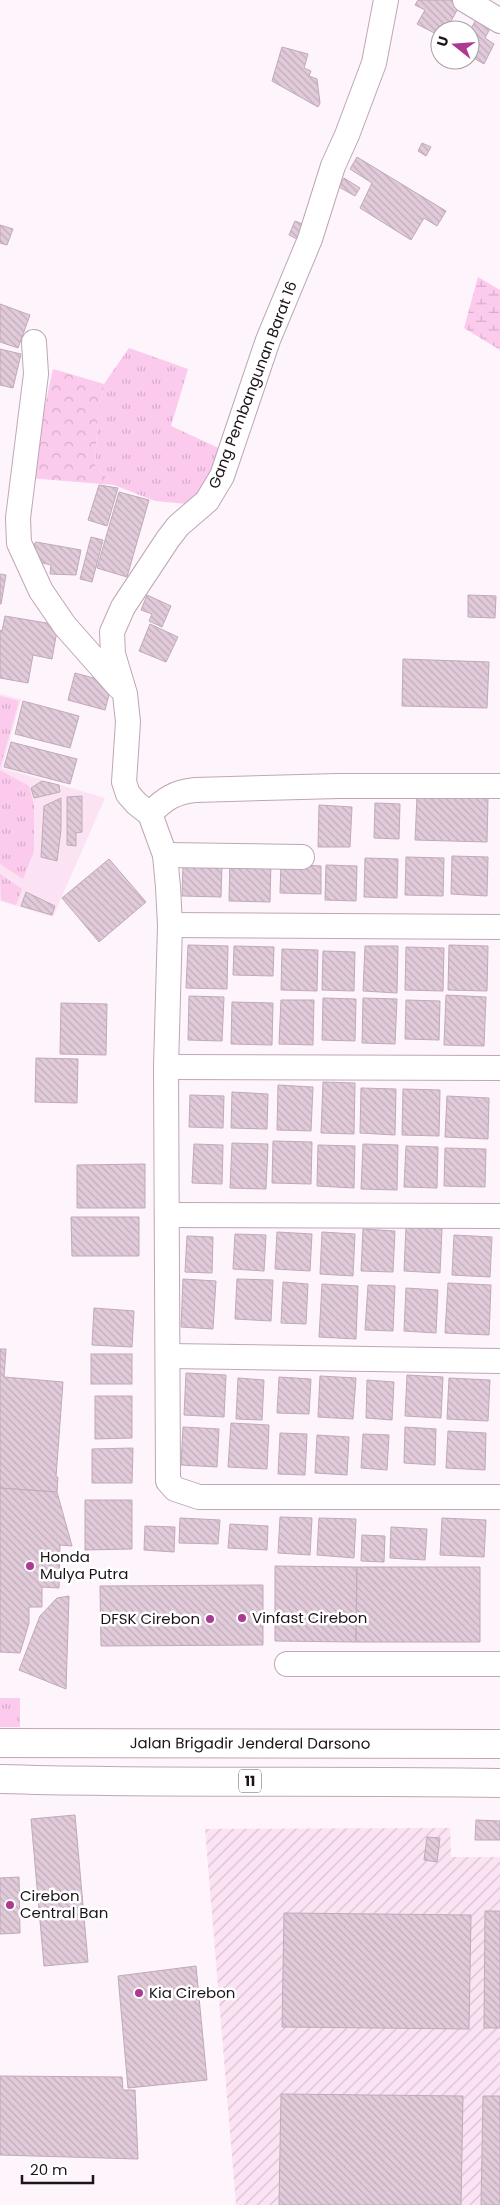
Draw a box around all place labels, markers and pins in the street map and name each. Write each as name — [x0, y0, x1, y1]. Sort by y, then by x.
place label: Honda Mulya Putra — [40, 1546, 128, 1584]
marker: Honda Mulya Putra — [24, 1560, 36, 1572]
place label: Vinfast Cirebon — [252, 1607, 367, 1628]
place label: DFSK Cirebon — [101, 1608, 200, 1629]
marker: Vinfast Cirebon — [236, 1612, 248, 1624]
marker: DFSK Cirebon — [204, 1613, 216, 1625]
place label: Cirebon Central Ban — [20, 1885, 108, 1923]
marker: Cirebon Central Ban — [4, 1899, 16, 1911]
place label: Kia Cirebon — [149, 1982, 235, 2003]
marker: Kia Cirebon — [133, 1987, 145, 1999]

